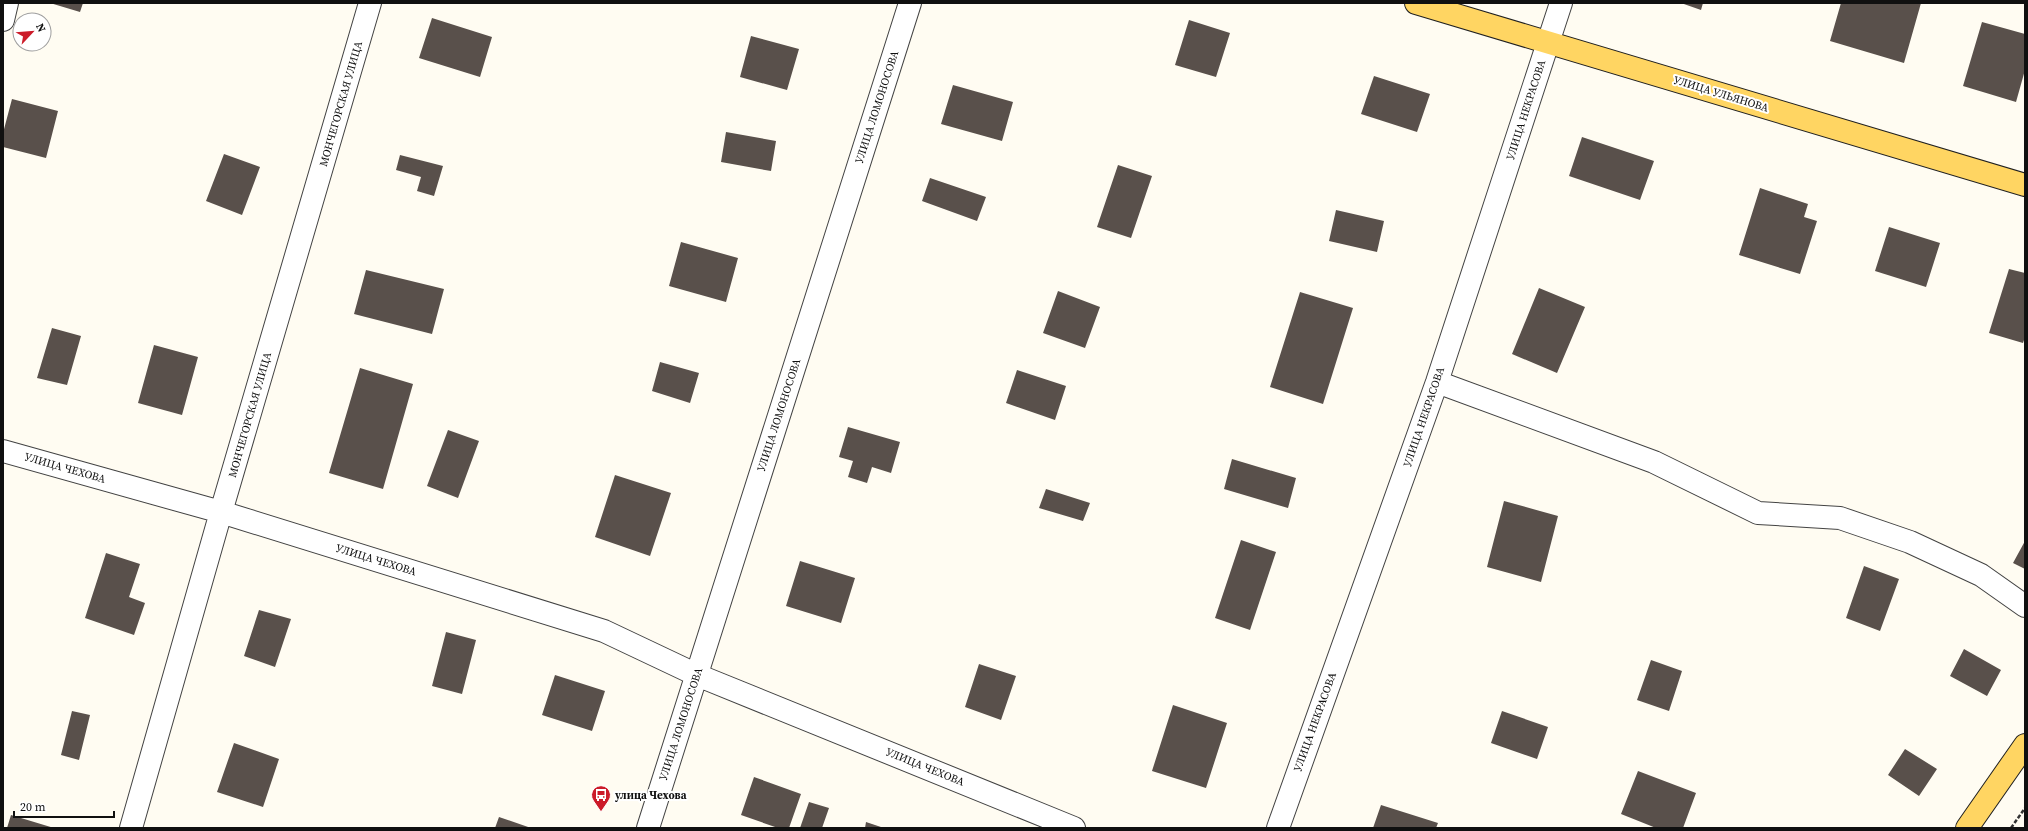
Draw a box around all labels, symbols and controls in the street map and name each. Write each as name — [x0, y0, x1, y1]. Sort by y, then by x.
north arrow — [12, 12, 52, 52]
text: N — [32, 21, 49, 35]
street label: МОНЧЕГОРСКАЯ УЛИЦА — [316, 39, 366, 168]
street label: УЛИЦА ЛОМОНОСОВА — [852, 48, 903, 165]
street label: УЛИЦА НЕКРАСОВА — [1503, 57, 1550, 162]
street label: УЛИЦА УЛЬЯНОВА — [1672, 72, 1771, 116]
street label: МОНЧЕГОРСКАЯ УЛИЦА — [225, 350, 275, 479]
street label: УЛИЦА ЛОМОНОСОВА — [754, 356, 805, 473]
street label: УЛИЦА НЕКРАСОВА — [1400, 364, 1448, 469]
street label: УЛИЦА ЧЕХОВА — [23, 449, 108, 487]
street label: УЛИЦА ЧЕХОВА — [334, 541, 419, 580]
street label: УЛИЦА ЛОМОНОСОВА — [656, 665, 707, 782]
street label: УЛИЦА НЕКРАСОВА — [1290, 670, 1340, 774]
street label: УЛИЦА ЧЕХОВА — [883, 744, 967, 790]
bus stop icon: улица Чехова — [590, 784, 612, 812]
place label: улица Чехова — [614, 788, 687, 803]
scale bar — [14, 793, 114, 819]
text: 20 m — [20, 799, 46, 815]

